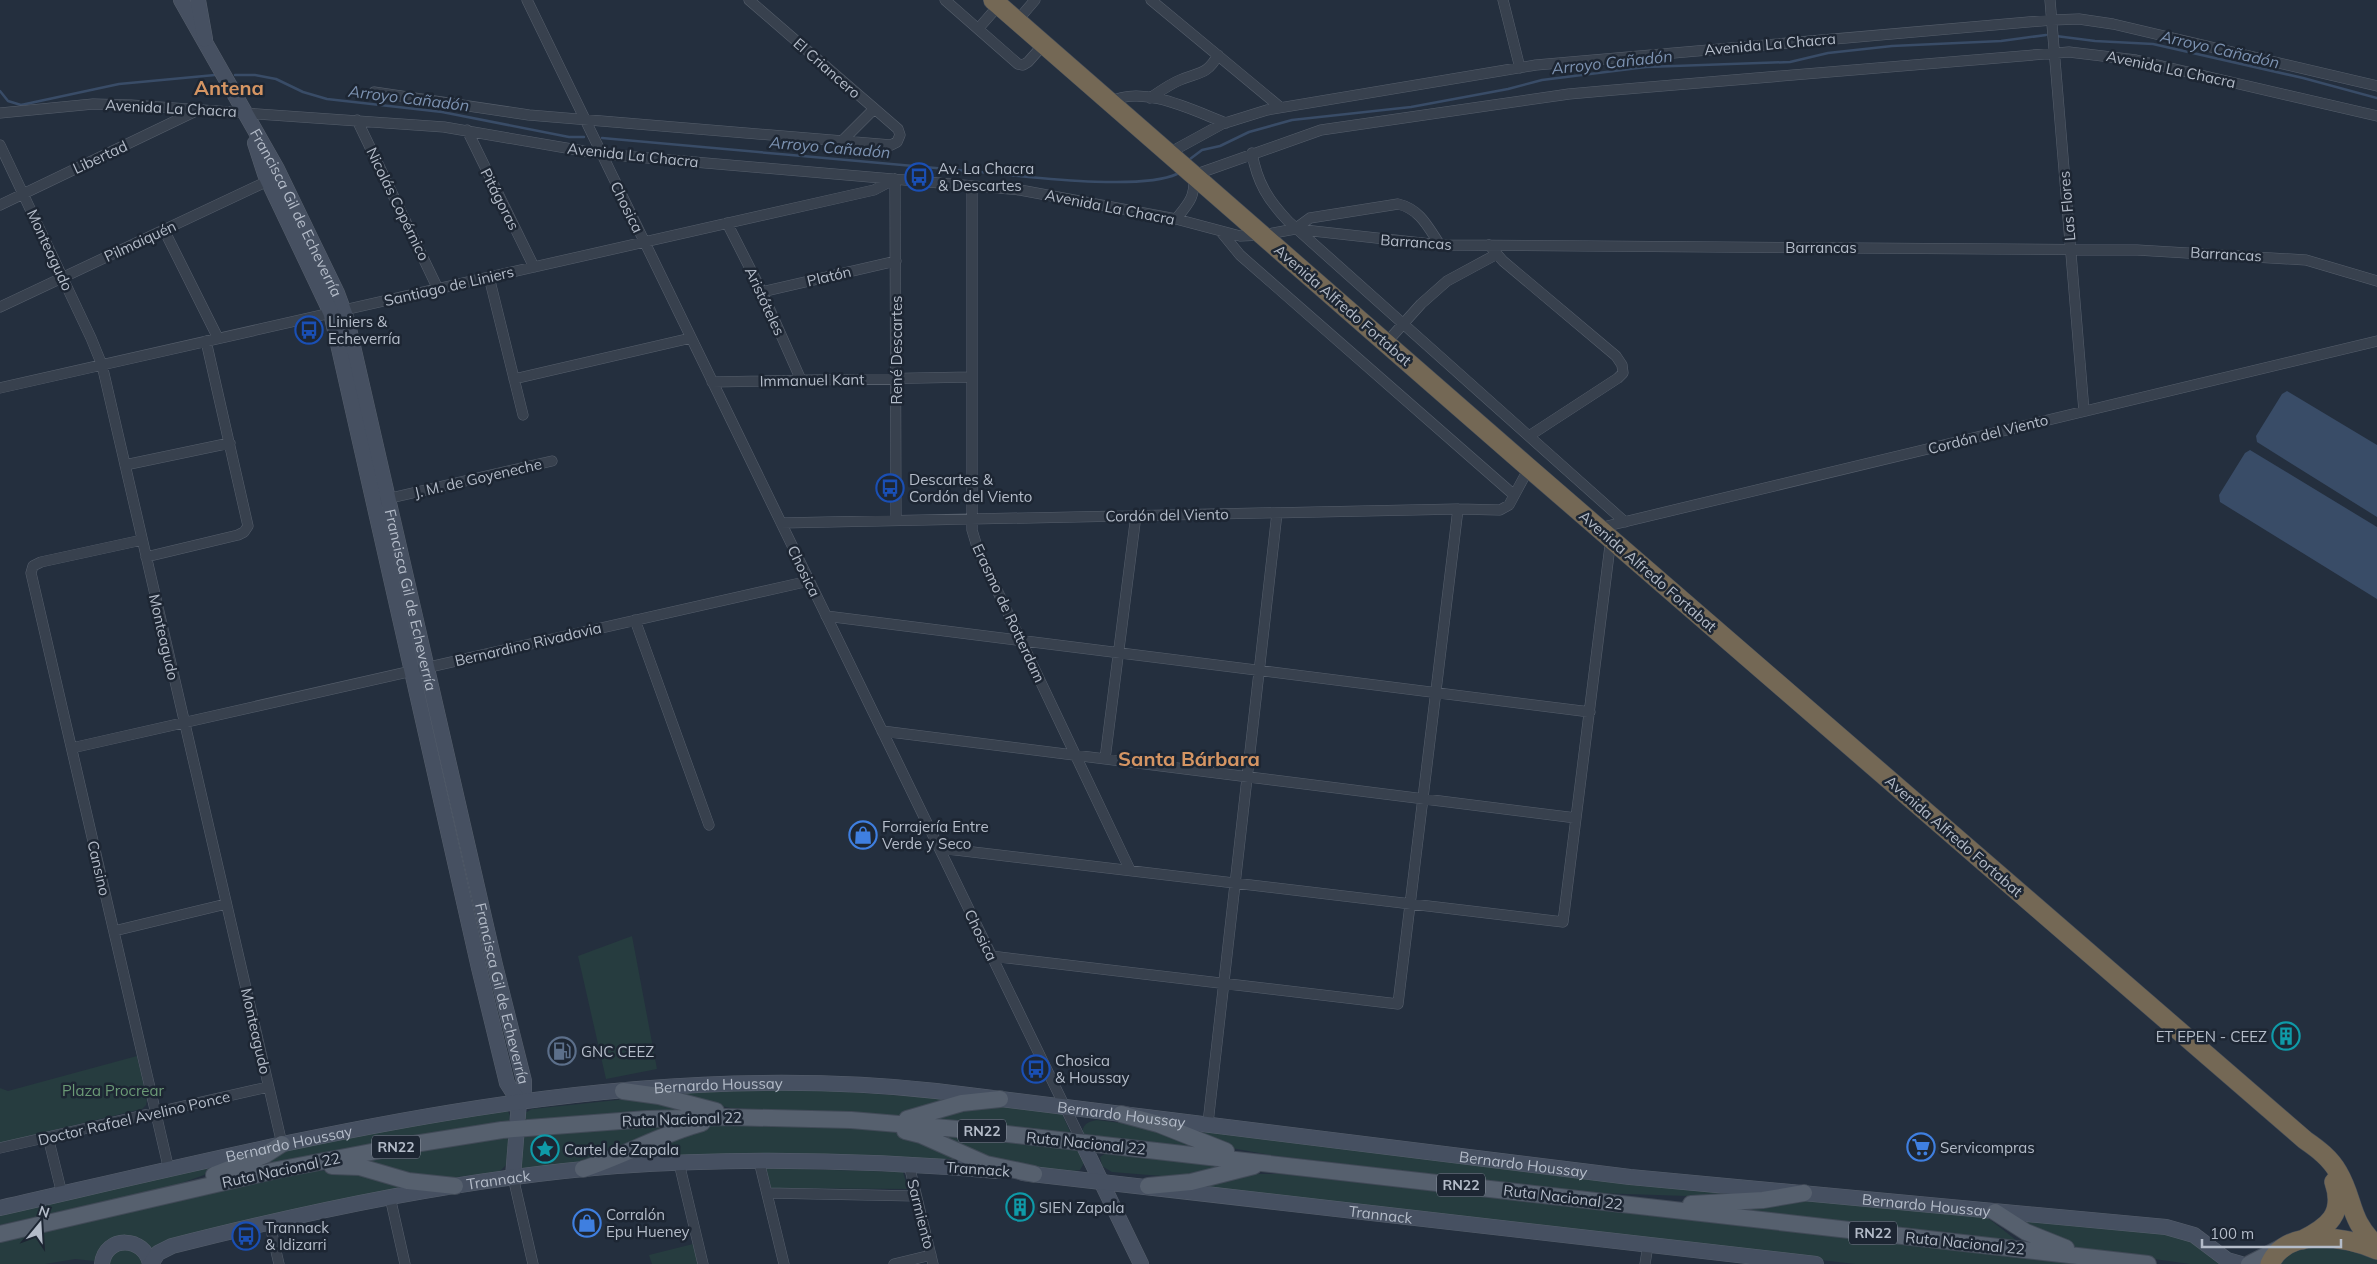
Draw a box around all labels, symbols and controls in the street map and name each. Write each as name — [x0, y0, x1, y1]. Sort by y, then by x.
water label: Arroyo Cañadón — [2158, 25, 2281, 72]
street label: Avenida La Chacra — [1703, 29, 1837, 59]
street label: El Criancero — [790, 34, 864, 102]
water label: Arroyo Cañadón — [1550, 46, 1673, 78]
street label: Avenida La Chacra — [2105, 46, 2237, 92]
district label: Antena — [194, 75, 264, 100]
water label: Arroyo Cañadón — [347, 81, 470, 115]
street label: Avenida La Chacra — [105, 95, 237, 121]
street label: Francisca Gil de Echeverría — [246, 125, 347, 300]
water label: Arroyo Cañadón — [768, 132, 891, 162]
street label: Libertad — [70, 136, 130, 178]
street label: Avenida La Chacra — [566, 139, 700, 171]
street label: Nicolás Copérnico — [362, 144, 434, 264]
place label: Av. La Chacra & Descartes — [938, 159, 1034, 195]
bus stop icon: Av. La Chacra & Descartes — [904, 162, 934, 192]
street label: Pitágoras — [476, 165, 524, 233]
street label: Las Flores — [2054, 170, 2080, 242]
street label: Chosica — [606, 178, 648, 236]
street label: Avenida La Chacra — [1043, 185, 1177, 229]
street label: Monteagudo — [23, 206, 77, 294]
street label: Pilmaiquén — [101, 216, 179, 266]
street label: Barrancas — [1380, 230, 1452, 254]
street label: Barrancas — [1785, 238, 1857, 257]
street label: Avenida Alfredo Fortabat — [1270, 240, 1416, 370]
street label: Barrancas — [2190, 243, 2262, 265]
street label: Santiago de Liniers — [382, 262, 516, 310]
street label: Platón — [805, 262, 853, 290]
street label: Aristóteles — [741, 264, 789, 338]
street label: René Descartes — [887, 295, 906, 405]
place label: Liniers & Echeverría — [328, 312, 401, 348]
bus stop icon: Liniers & Echeverría — [294, 315, 324, 345]
street label: Immanuel Kant — [759, 370, 865, 390]
street label: Cordón del Viento — [1926, 410, 2050, 458]
street label: J. M. de Goyeneche — [412, 454, 544, 502]
place label: Descartes & Cordón del Viento — [909, 470, 1032, 506]
bus stop icon: Descartes & Cordón del Viento — [875, 473, 905, 503]
street label: Cordón del Viento — [1105, 504, 1229, 526]
street label: Avenida Alfredo Fortabat — [1575, 506, 1721, 636]
street label: Francisca Gil de Echeverría — [381, 507, 441, 693]
street label: Erasmo de Rotterdam — [968, 541, 1050, 685]
street label: Chosica — [783, 542, 825, 600]
street label: Monteagudo — [145, 592, 183, 682]
street label: Bernardino Rivadavia — [453, 618, 603, 670]
district label: Santa Bárbara — [1118, 746, 1260, 771]
street label: Avenida Alfredo Fortabat — [1881, 771, 2027, 901]
place label: Forrajería Entre Verde y Seco — [882, 817, 989, 853]
shop icon: Forrajería Entre Verde y Seco — [848, 820, 878, 850]
street label: Cansino — [83, 838, 115, 898]
street label: Francisca Gil de Echeverría — [471, 901, 534, 1086]
street label: Chosica — [960, 906, 1002, 964]
street label: Monteagudo — [237, 986, 275, 1076]
building icon: ET EPEN - CEEZ — [2271, 1021, 2301, 1051]
place label: ET EPEN - CEEZ — [2156, 1027, 2267, 1046]
fuel station icon: GNC CEEZ — [547, 1036, 577, 1066]
place label: GNC CEEZ — [581, 1042, 654, 1061]
place label: Chosica & Houssay — [1055, 1051, 1129, 1087]
bus stop icon: Chosica & Houssay — [1021, 1054, 1051, 1084]
street label: Bernardo Houssay — [653, 1073, 783, 1097]
park label: Plaza Procrear — [62, 1081, 164, 1100]
street label: Doctor Rafael Avelino Ponce — [36, 1087, 232, 1149]
street label: Bernardo Houssay — [1056, 1097, 1187, 1131]
street label: Ruta Nacional 22 — [622, 1107, 742, 1131]
road number: RN22 — [958, 1120, 1006, 1142]
street label: Bernardo Houssay — [224, 1121, 354, 1166]
street label: Ruta Nacional 22 — [1025, 1127, 1147, 1159]
supermarket icon: Servicompras — [1906, 1132, 1936, 1162]
place icon: Cartel de Zapala — [530, 1134, 560, 1164]
road number: RN22 — [372, 1136, 420, 1158]
place label: Servicompras — [1940, 1138, 2035, 1157]
place label: Cartel de Zapala — [564, 1140, 679, 1159]
street label: Bernardo Houssay — [1458, 1146, 1589, 1181]
street label: Ruta Nacional 22 — [220, 1148, 342, 1192]
street label: Trannack — [945, 1157, 1011, 1181]
street label: Trannack — [465, 1165, 532, 1193]
road number: RN22 — [1437, 1174, 1485, 1196]
street label: Sarmiento — [903, 1177, 939, 1251]
street label: Ruta Nacional 22 — [1502, 1180, 1624, 1214]
street label: Bernardo Houssay — [1861, 1189, 1991, 1220]
building icon: SIEN Zapala — [1005, 1192, 1035, 1222]
place label: SIEN Zapala — [1039, 1198, 1125, 1217]
north arrow — [15, 1199, 65, 1249]
text: N — [36, 1201, 52, 1222]
street label: Trannack — [1348, 1201, 1414, 1227]
place label: Corralón Epu Hueney — [606, 1205, 690, 1241]
shop icon: Corralón Epu Hueney — [572, 1208, 602, 1238]
scale bar — [2202, 1216, 2341, 1248]
place label: Trannack & Idizarri — [265, 1218, 329, 1254]
bus stop icon: Trannack & Idizarri — [231, 1221, 261, 1251]
road number: RN22 — [1849, 1222, 1897, 1244]
text: 100 m — [2210, 1224, 2254, 1243]
street label: Ruta Nacional 22 — [1904, 1227, 2026, 1259]

